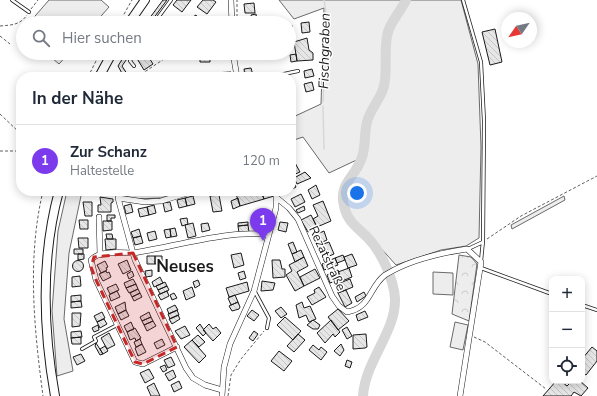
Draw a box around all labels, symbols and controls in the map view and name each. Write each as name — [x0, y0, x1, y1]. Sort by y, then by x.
north arrow — [501, 12, 537, 48]
water label: Fischgraben — [314, 13, 335, 89]
search box — [16, 16, 296, 60]
icon: search — [30, 27, 52, 49]
text: Hier suchen — [62, 28, 142, 48]
text: In der Nähe — [32, 87, 123, 110]
text: Zur Schanz — [70, 142, 147, 162]
text: 1 — [41, 152, 49, 170]
text: 120 m — [242, 152, 280, 170]
text: Haltestelle — [70, 162, 134, 180]
your location — [347, 183, 367, 203]
pin: 1 — [250, 208, 276, 241]
street label: Rezatstraße — [304, 223, 350, 294]
district label: Neuses — [156, 255, 214, 278]
map controls — [549, 276, 585, 384]
button: + — [549, 276, 585, 312]
button: − — [549, 312, 585, 348]
button: locate — [549, 348, 585, 384]

